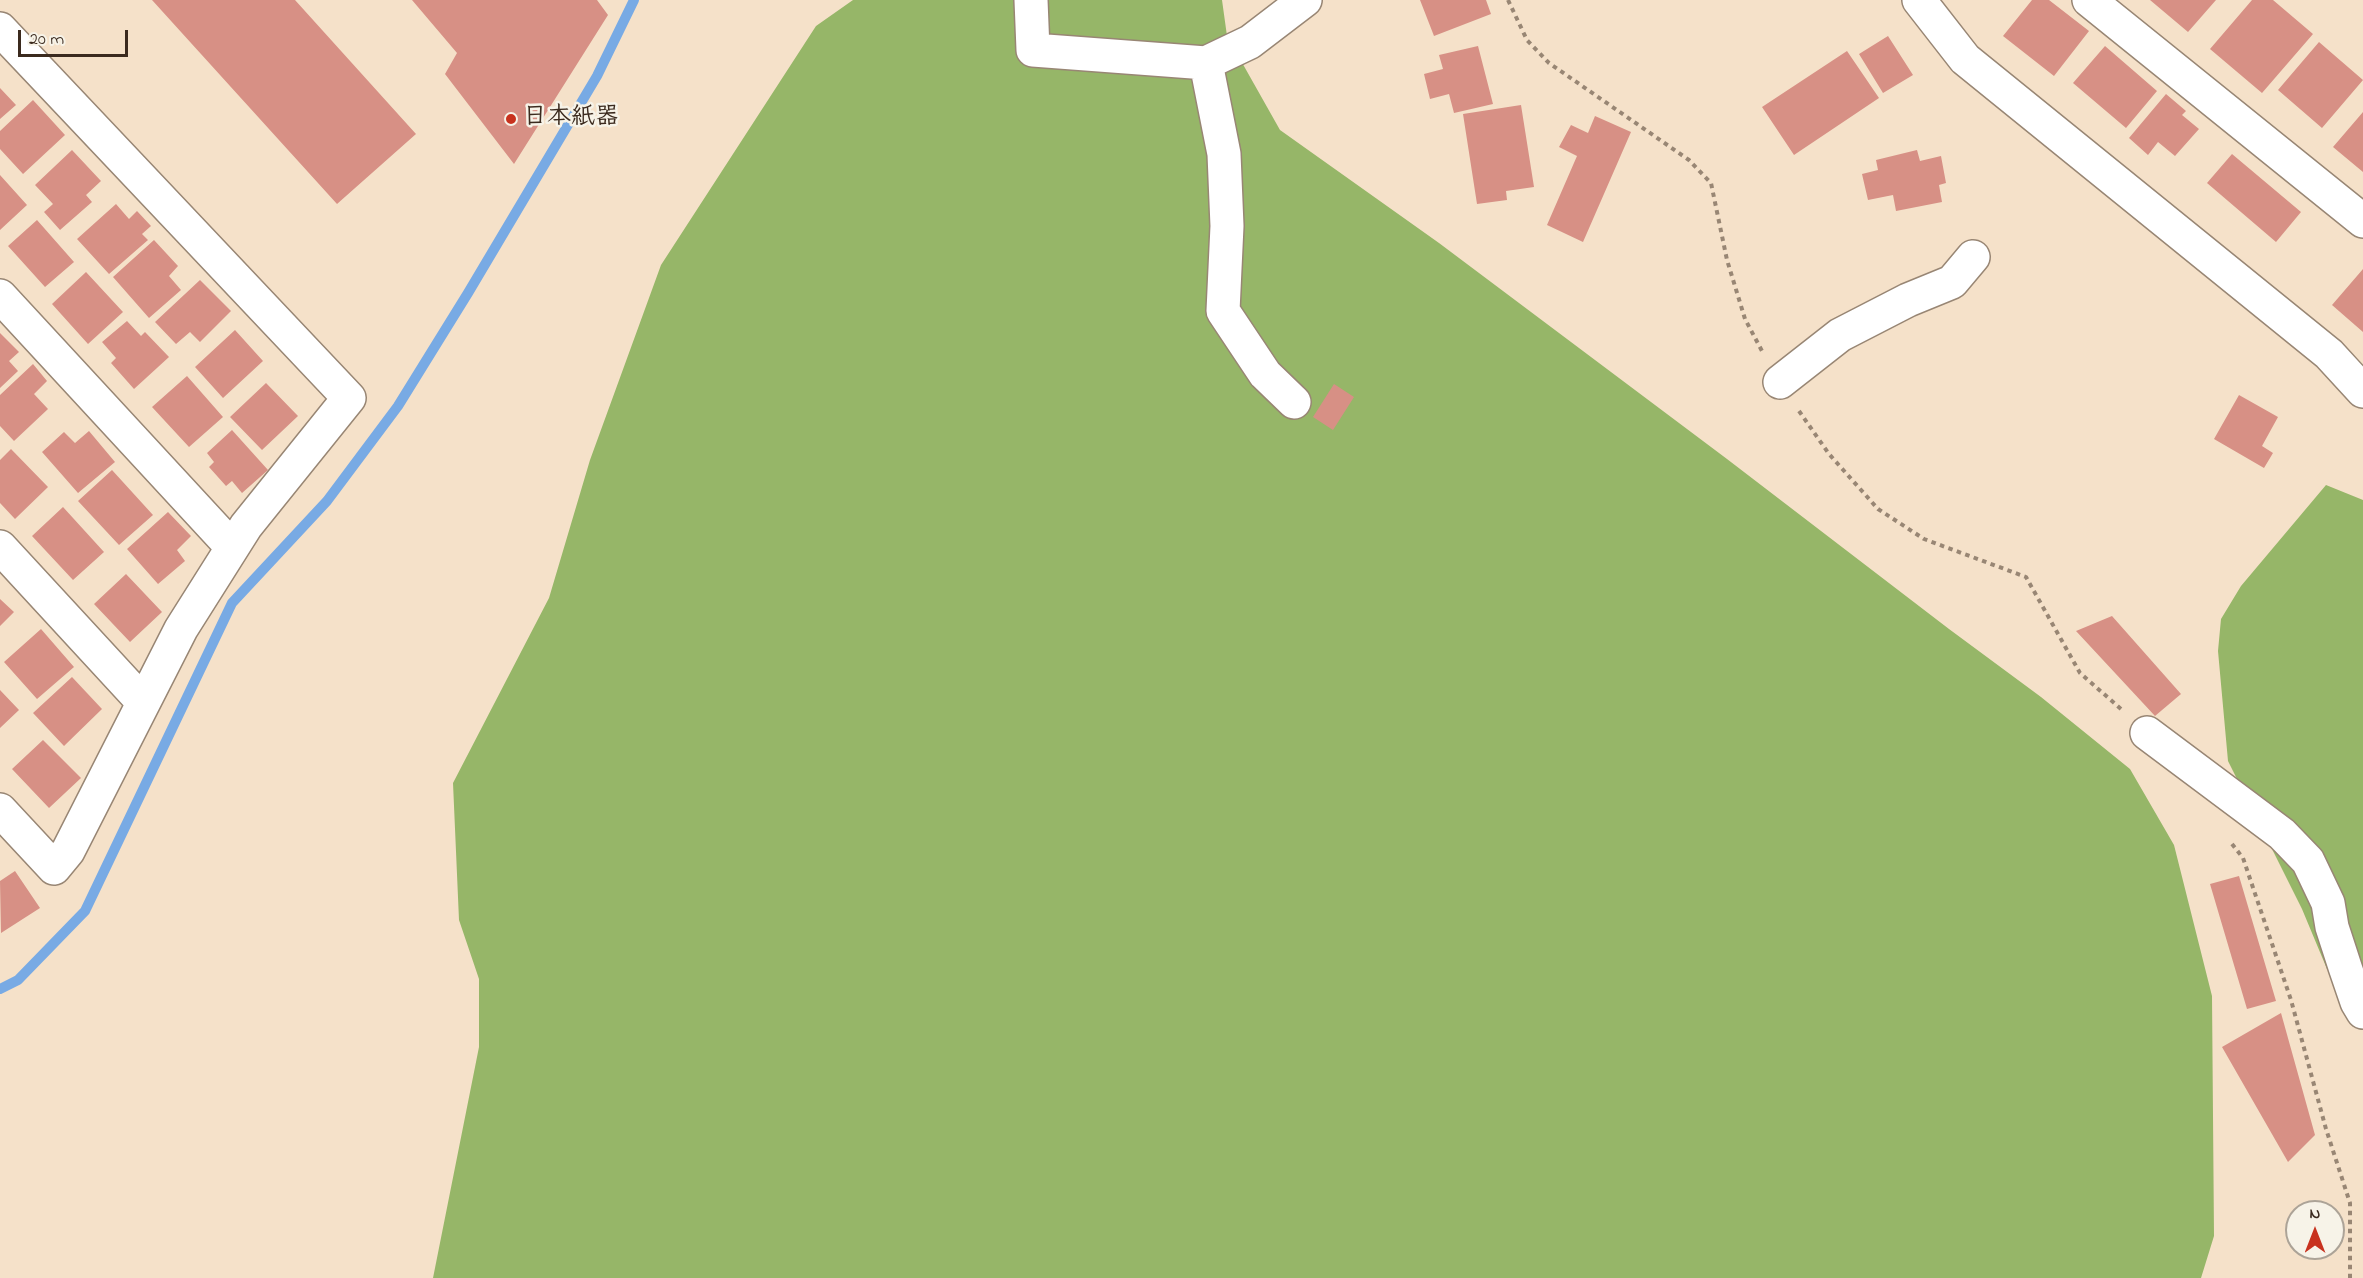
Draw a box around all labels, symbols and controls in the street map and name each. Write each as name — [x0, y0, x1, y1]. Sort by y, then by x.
scale bar — [21, 18, 130, 56]
text: 20 m — [29, 27, 64, 53]
place label: 日本紙器 — [523, 105, 619, 133]
marker: 日本紙器 — [504, 112, 518, 126]
north arrow — [2285, 1200, 2345, 1260]
text: N — [2310, 1202, 2320, 1226]

